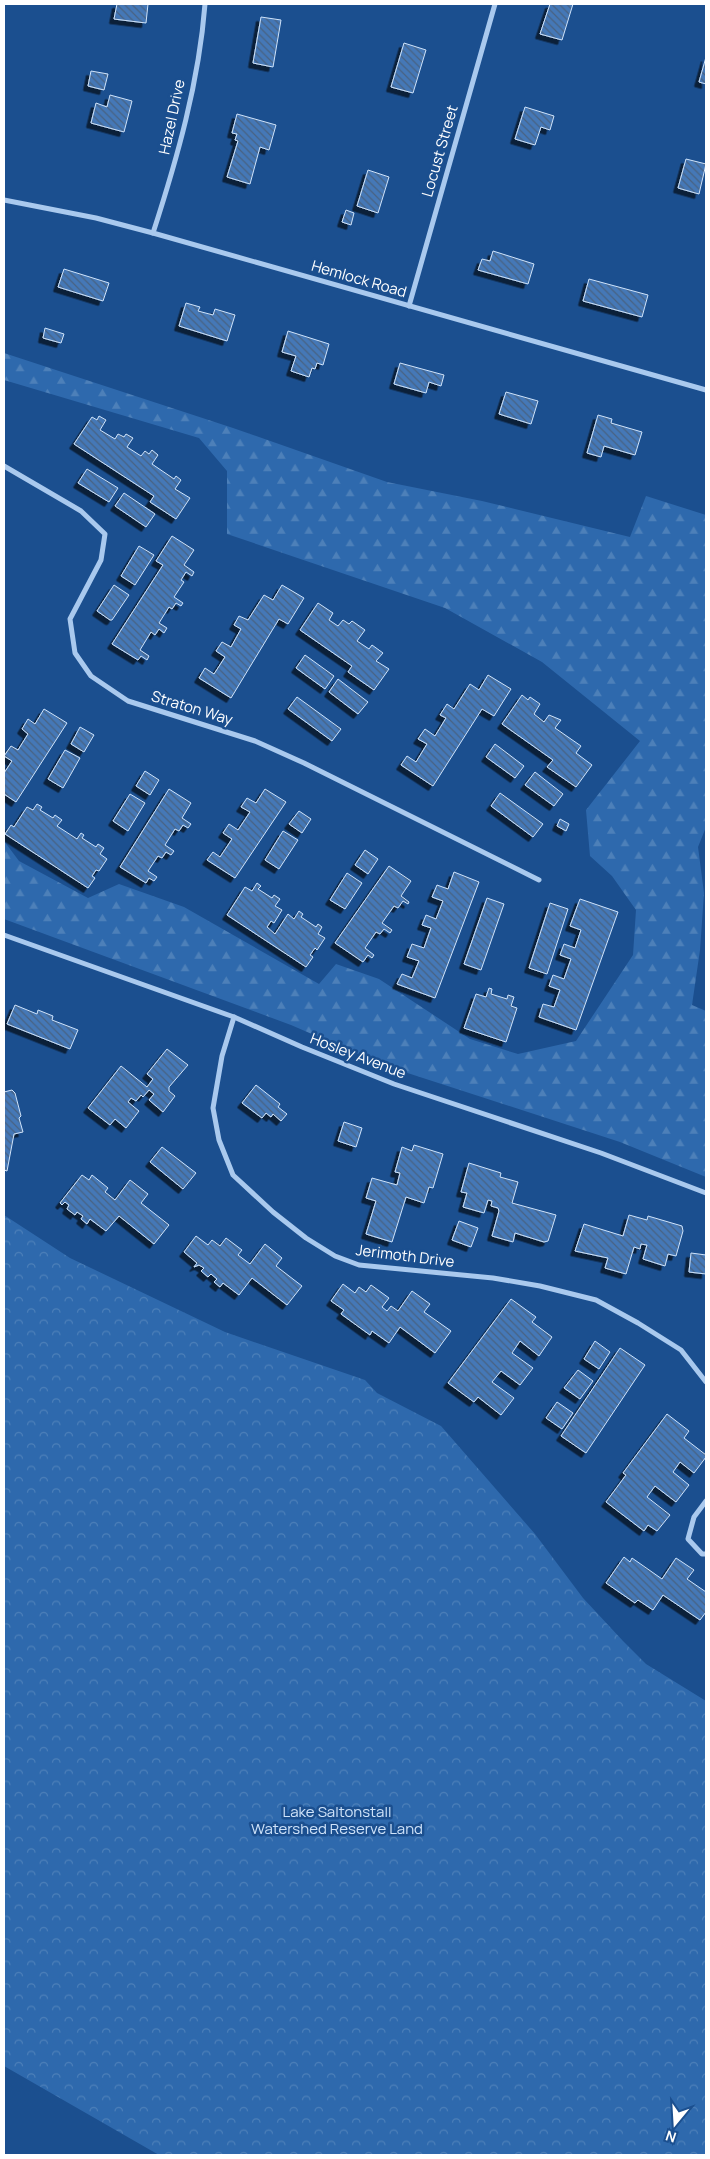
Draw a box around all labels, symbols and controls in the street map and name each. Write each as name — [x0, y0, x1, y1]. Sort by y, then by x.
street label: Hazel Drive — [153, 77, 190, 156]
street label: Locust Street — [416, 102, 463, 199]
street label: Hemlock Road — [309, 255, 409, 302]
street label: Straton Way — [149, 685, 236, 730]
street label: Hosley Avenue — [307, 1028, 409, 1084]
street label: Jerimoth Drive — [355, 1239, 456, 1272]
park label: Lake Saltonstall Watershed Reserve Land — [251, 1801, 423, 1839]
north arrow — [650, 2099, 700, 2149]
text: N — [663, 2126, 679, 2147]

